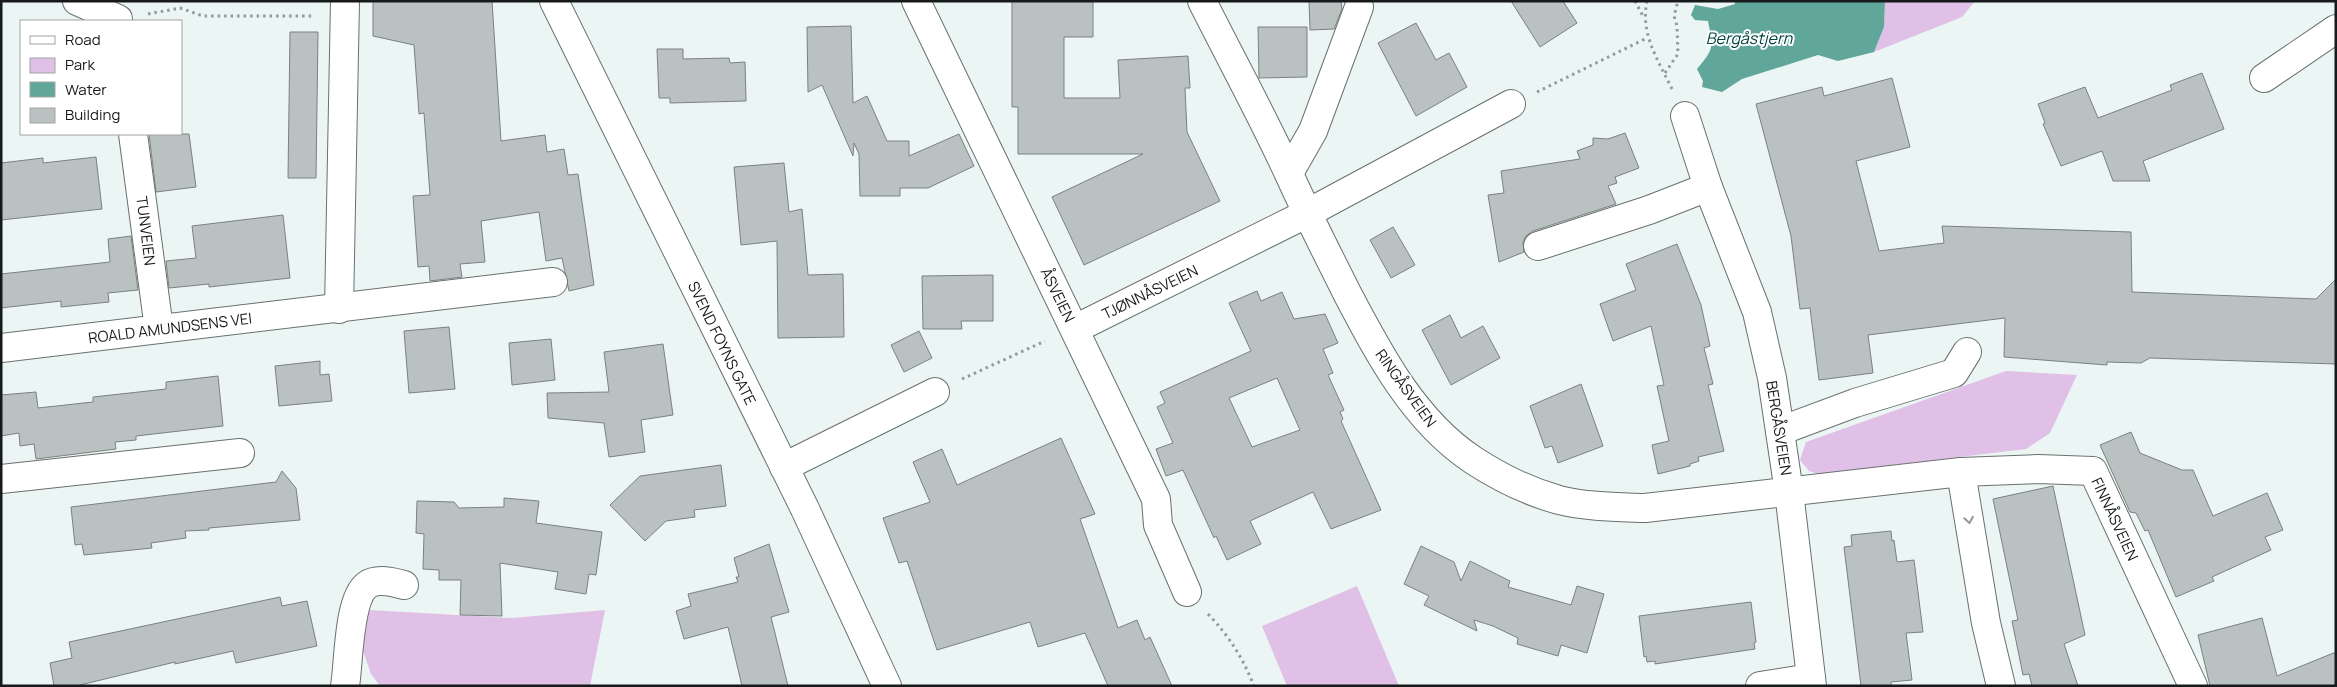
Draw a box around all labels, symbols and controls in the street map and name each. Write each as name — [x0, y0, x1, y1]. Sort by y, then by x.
legend — [20, 20, 182, 135]
water label: Bergåstjern — [1706, 27, 1793, 49]
text: Road — [65, 29, 101, 50]
text: Park — [65, 54, 95, 75]
text: Water — [65, 79, 107, 100]
text: Building — [65, 104, 120, 125]
street label: TUNVEIEN — [131, 195, 161, 267]
street label: TJØNNÅSVEIEN — [1099, 260, 1201, 324]
street label: ÅSVEIEN — [1036, 264, 1080, 326]
street label: SVEND FOYNS GATE — [683, 278, 761, 408]
street label: ROALD AMUNDSENS VEI — [87, 308, 253, 348]
street label: RINGÅSVEIEN — [1371, 345, 1441, 431]
street label: BERGÅSVEIEN — [1761, 379, 1797, 477]
street label: FINNÅSVEIEN — [2087, 474, 2143, 564]
one-way arrow — [1964, 516, 1974, 525]

